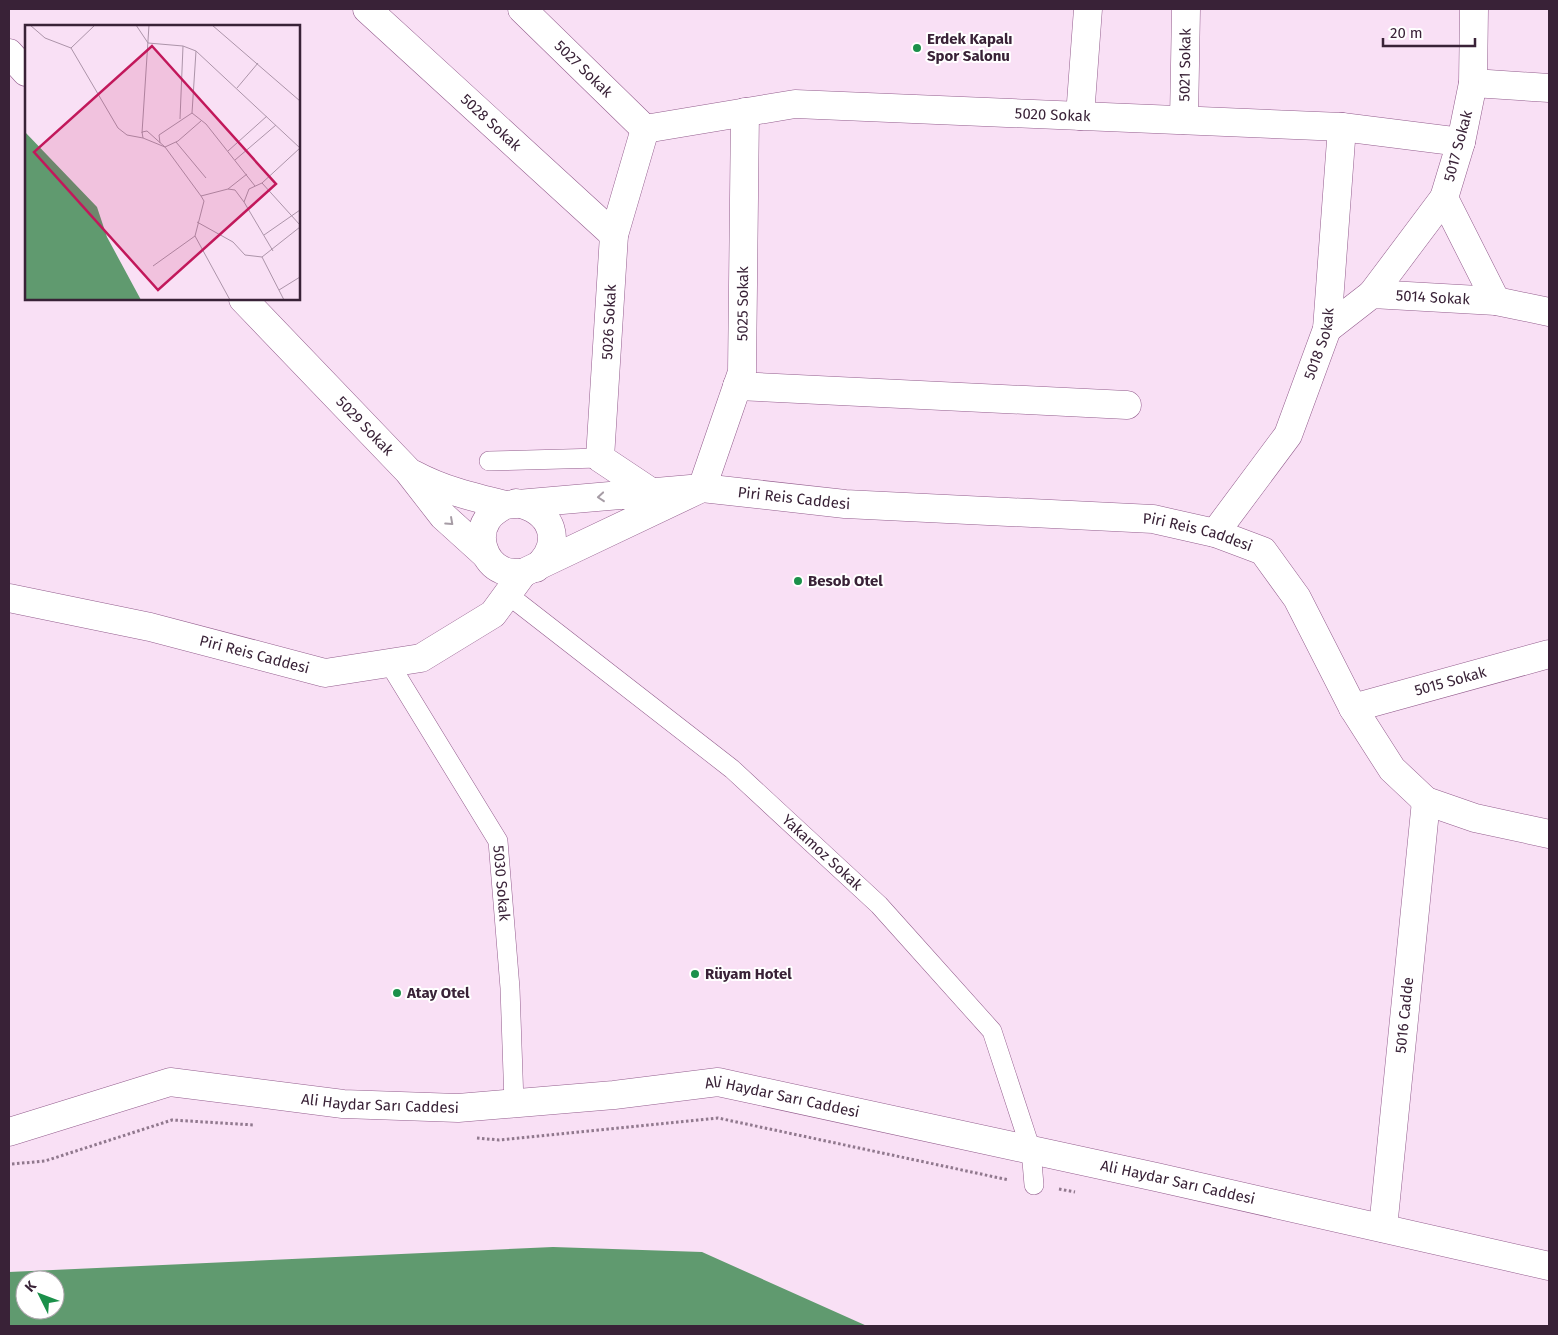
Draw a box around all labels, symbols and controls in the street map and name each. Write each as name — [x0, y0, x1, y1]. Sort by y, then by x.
scale bar — [1383, 15, 1476, 47]
text: 20 m — [1390, 24, 1423, 42]
inset map — [25, 25, 300, 300]
street label: 5021 Sokak — [1175, 28, 1195, 102]
place label: Erdek Kapalı Spor Salonu — [927, 30, 1013, 65]
street label: 5027 Sokak — [551, 37, 617, 102]
marker: Erdek Kapalı Spor Salonu — [911, 42, 923, 54]
street label: 5028 Sokak — [457, 90, 525, 155]
street label: 5020 Sokak — [1014, 104, 1091, 125]
street label: 5017 Sokak — [1440, 108, 1476, 184]
street label: 5025 Sokak — [733, 266, 752, 341]
street label: 5026 Sokak — [598, 284, 620, 360]
street label: 5014 Sokak — [1395, 286, 1471, 309]
street label: 5018 Sokak — [1300, 307, 1338, 382]
street label: 5029 Sokak — [332, 393, 398, 460]
street label: Piri Reis Caddesi — [737, 483, 851, 513]
one-way arrow — [597, 491, 605, 502]
street label: Piri Reis Caddesi — [1142, 510, 1255, 555]
one-way arrow — [444, 516, 453, 525]
place label: Besob Otel — [808, 572, 883, 590]
marker: Besob Otel — [792, 575, 804, 587]
street label: Piri Reis Caddesi — [198, 631, 311, 678]
street label: 5015 Sokak — [1412, 663, 1489, 700]
street label: Yakamoz Sokak — [778, 811, 866, 894]
street label: 5030 Sokak — [489, 845, 514, 922]
place label: Rüyam Hotel — [705, 965, 792, 983]
marker: Rüyam Hotel — [689, 968, 701, 980]
street label: 5016 Cadde — [1392, 976, 1417, 1054]
place label: Atay Otel — [406, 984, 470, 1002]
marker: Atay Otel — [391, 987, 403, 999]
street label: Ali Haydar Sarı Caddesi — [704, 1073, 861, 1121]
street label: Ali Haydar Sarı Caddesi — [300, 1090, 459, 1117]
street label: Ali Haydar Sarı Caddesi — [1099, 1156, 1257, 1208]
north arrow — [15, 1270, 65, 1320]
text: K — [21, 1277, 41, 1296]

